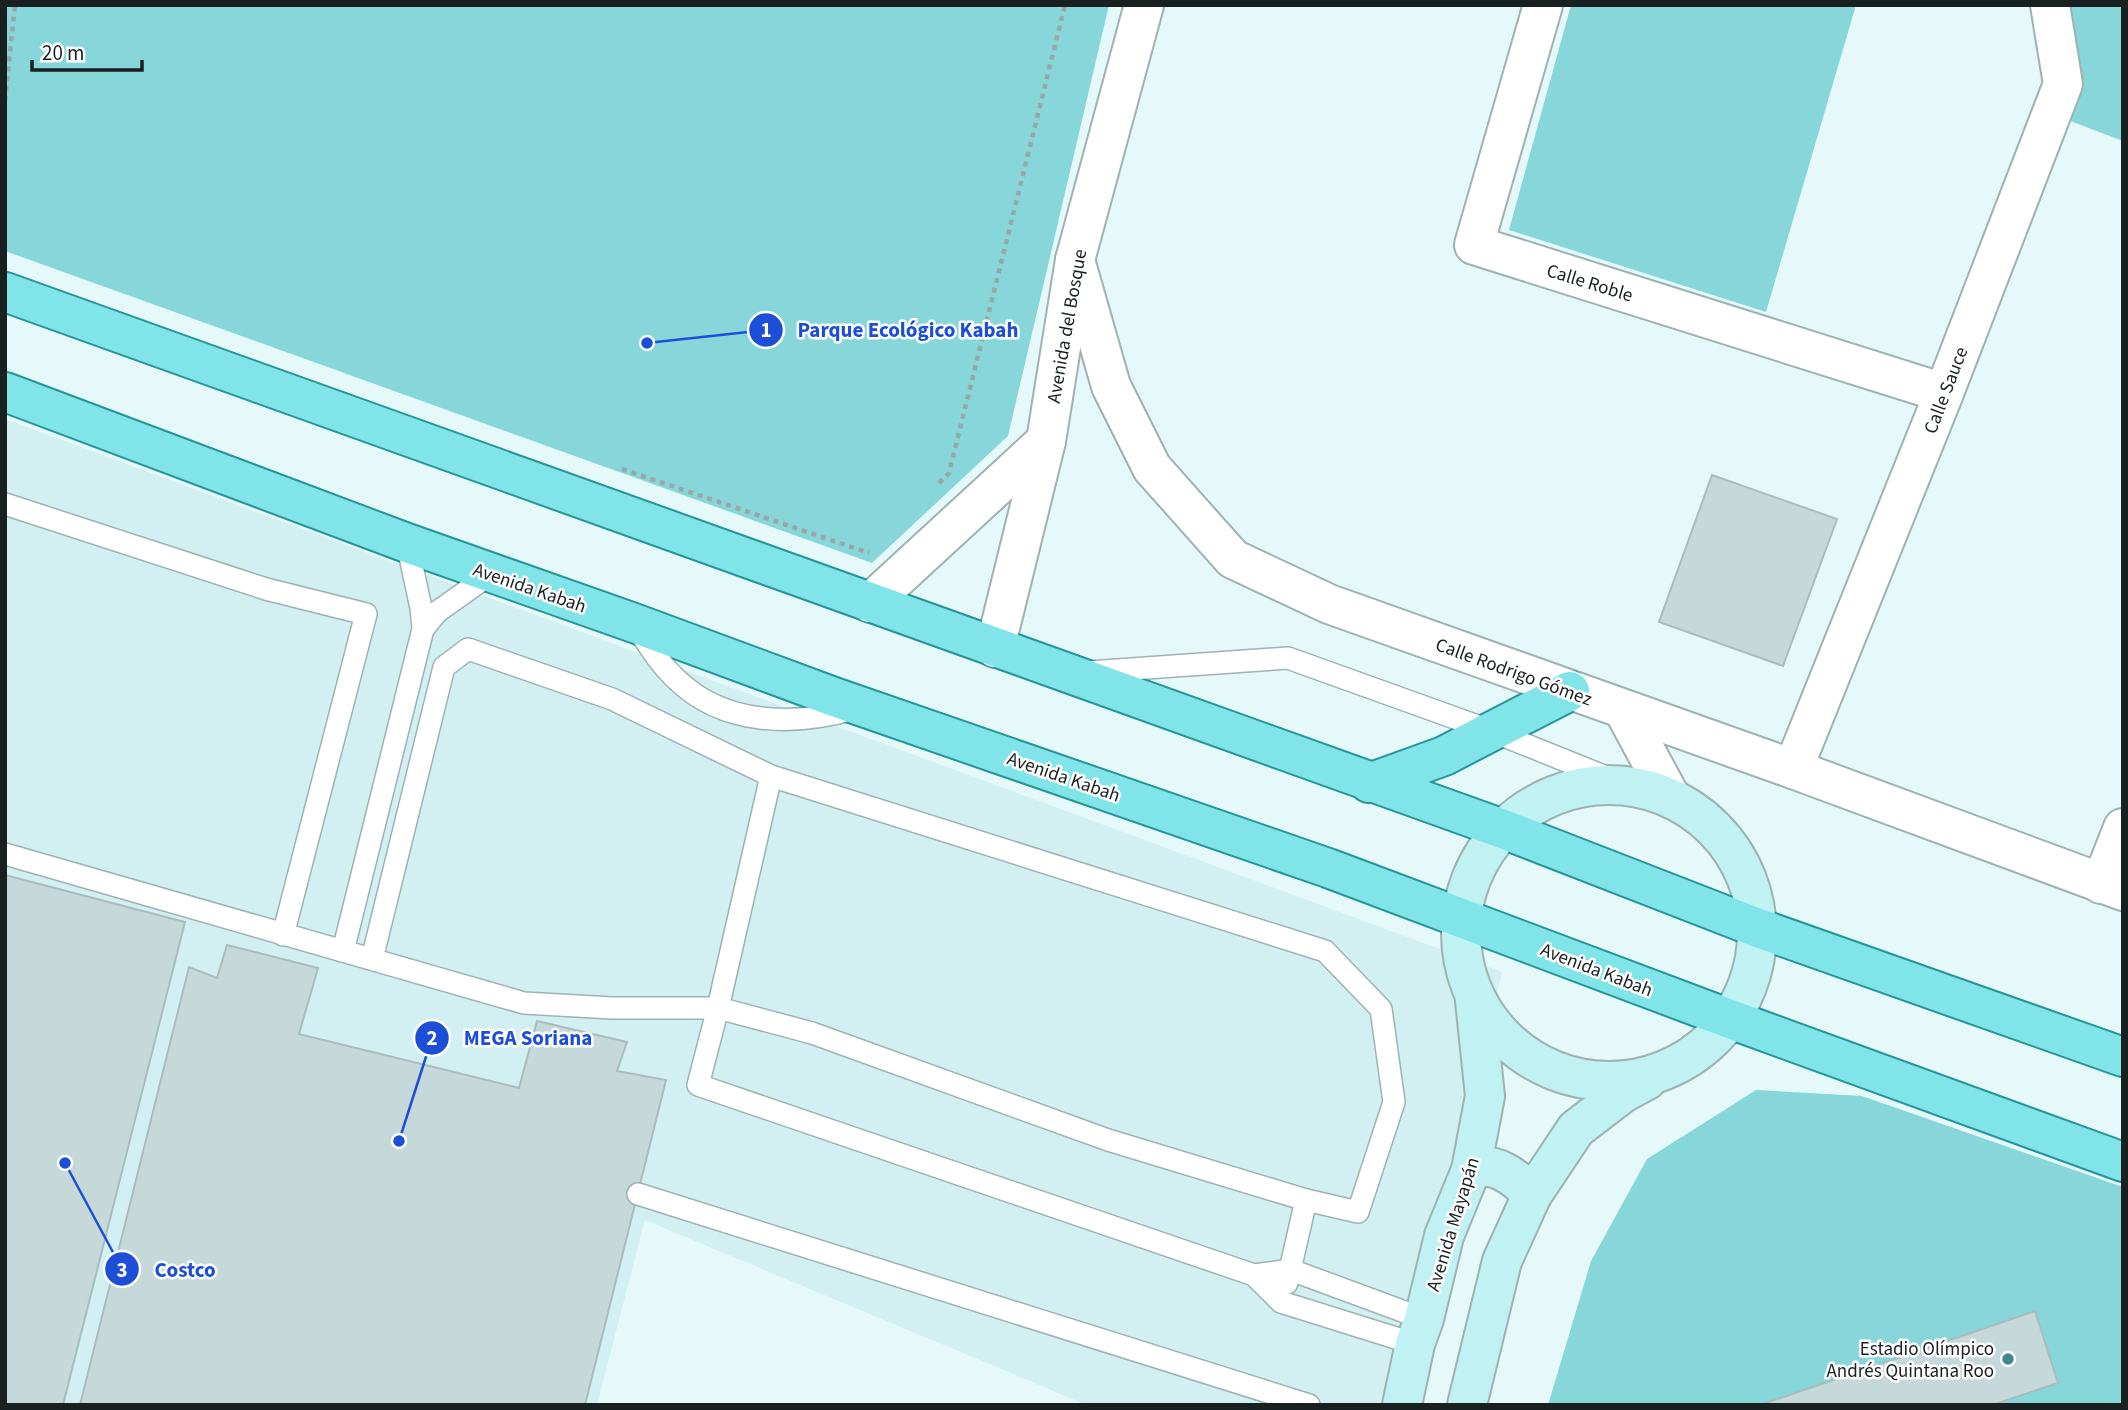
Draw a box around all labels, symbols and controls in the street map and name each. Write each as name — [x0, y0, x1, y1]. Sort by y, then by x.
scale bar — [32, 28, 142, 72]
text: 20 m — [42, 38, 84, 68]
street label: Avenida del Bosque — [1041, 247, 1094, 405]
street label: Calle Roble — [1543, 258, 1636, 309]
callout: Parque Ecológico Kabah — [748, 309, 1032, 351]
text: 1 — [760, 315, 772, 345]
text: Parque Ecológico Kabah — [798, 315, 1018, 345]
street label: Calle Sauce — [1917, 343, 1975, 438]
street label: Avenida Kabah — [469, 556, 590, 620]
street label: Calle Rodrigo Gómez — [1431, 632, 1596, 713]
street label: Avenida Kabah — [1003, 745, 1124, 809]
street label: Avenida Kabah — [1536, 937, 1656, 1004]
callout: MEGA Soriana — [414, 1017, 606, 1059]
text: 2 — [426, 1023, 438, 1053]
text: MEGA Soriana — [464, 1023, 592, 1053]
street label: Avenida Mayapán — [1420, 1154, 1487, 1295]
callout: Costco — [105, 1248, 229, 1290]
text: 3 — [116, 1255, 128, 1285]
text: Costco — [154, 1255, 216, 1285]
place label: Estadio Olímpico Andrés Quintana Roo — [1827, 1336, 1994, 1385]
marker: Estadio Olímpico Andrés Quintana Roo — [2000, 1351, 2016, 1367]

